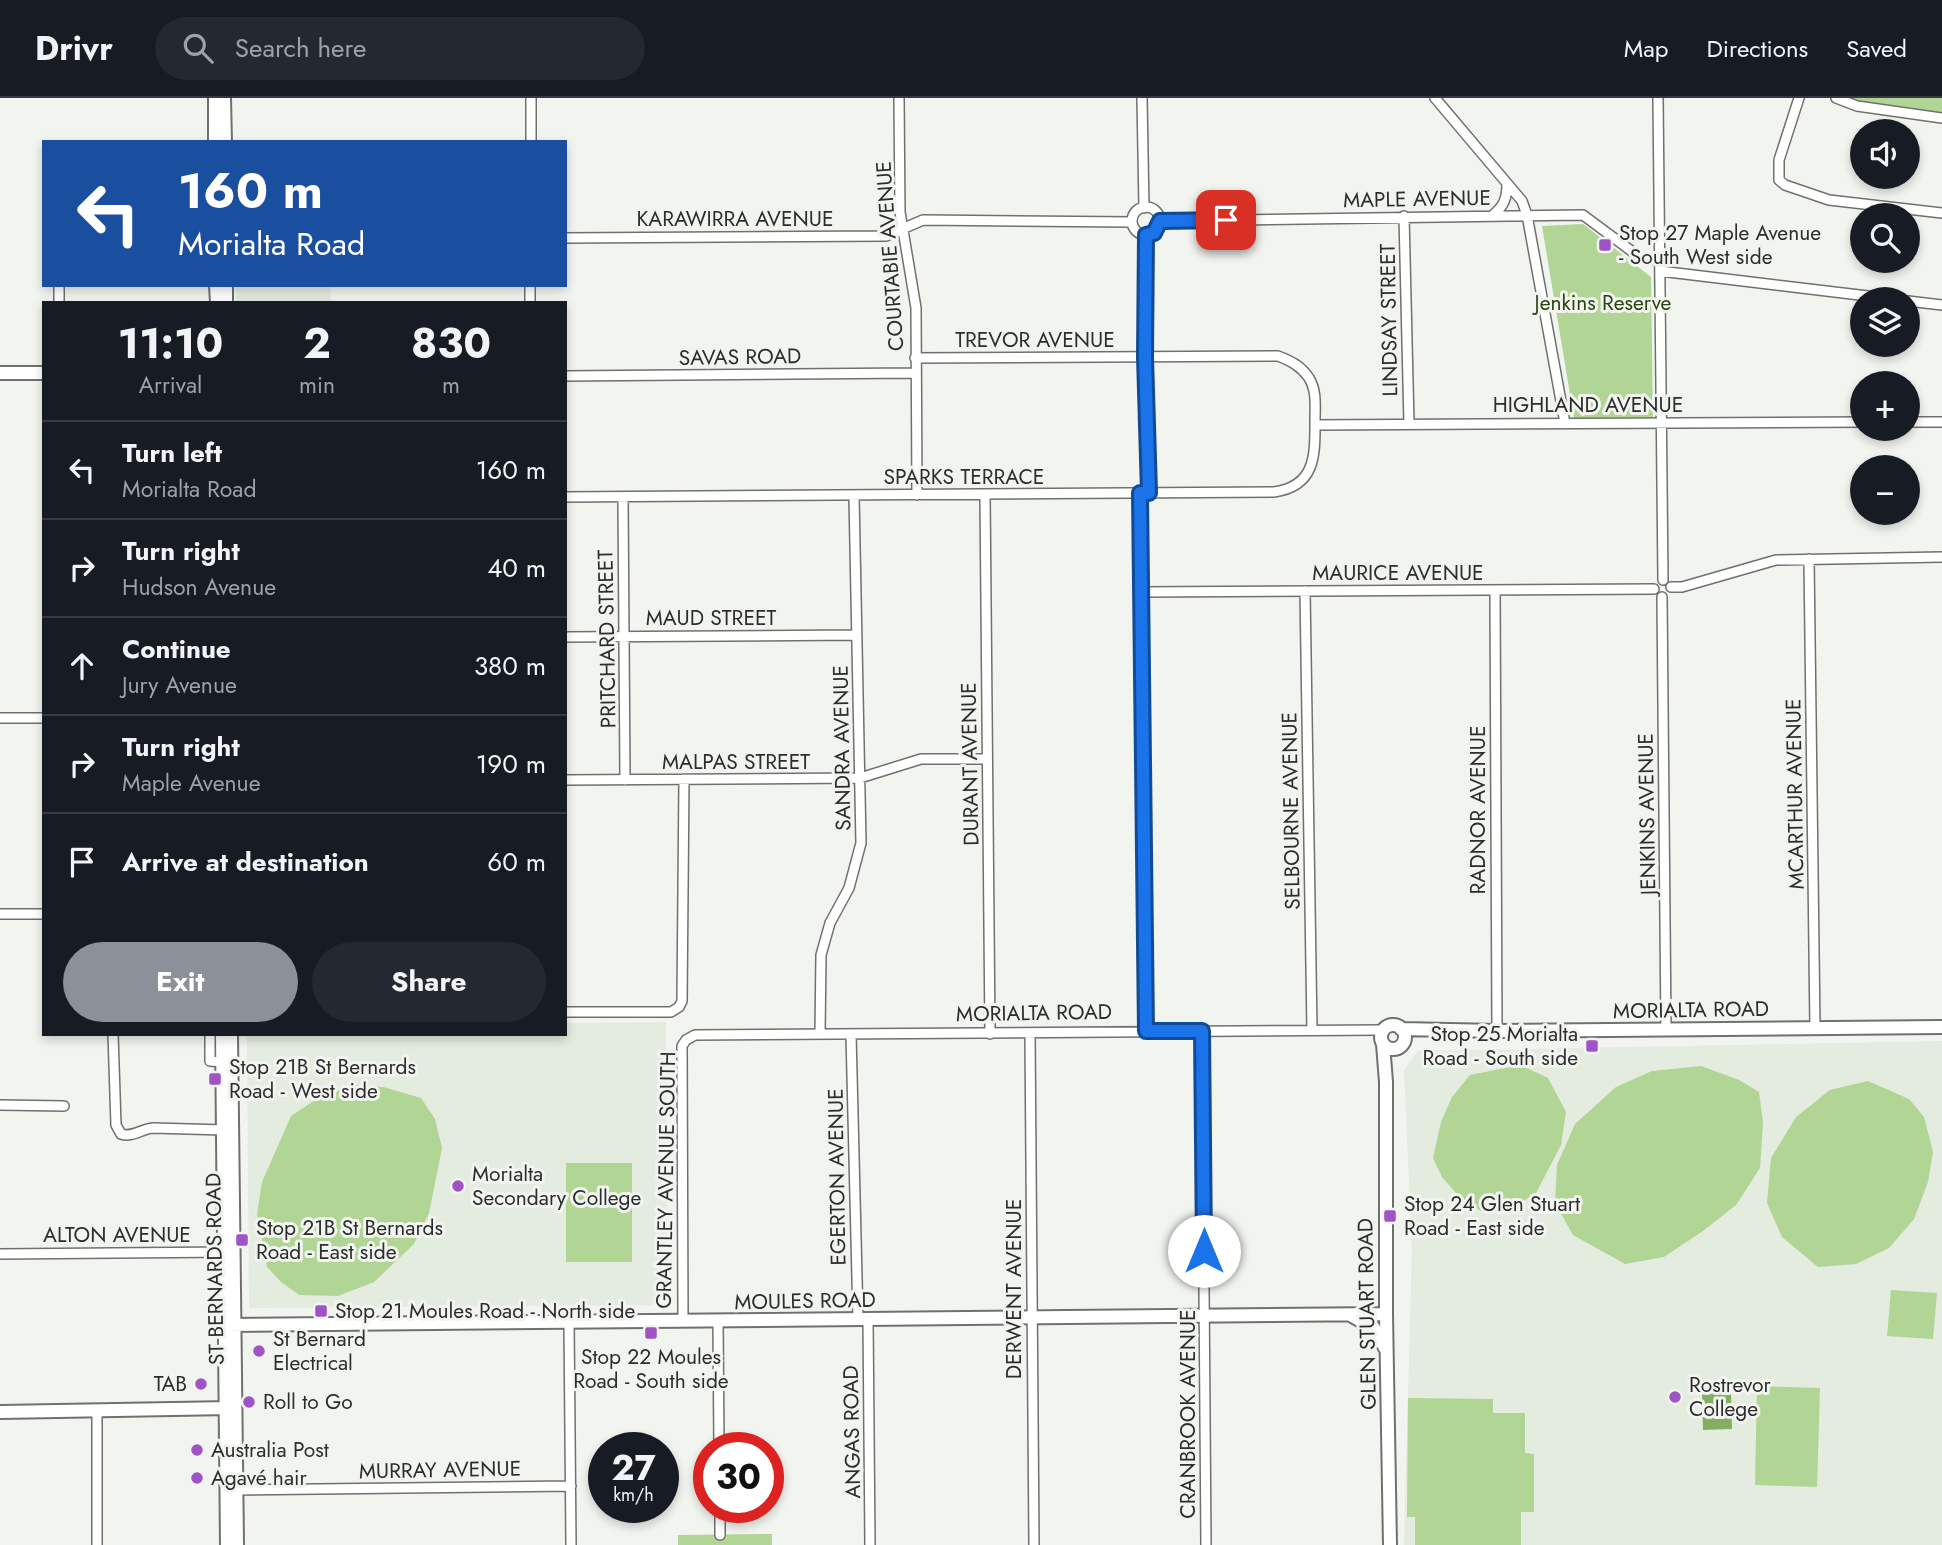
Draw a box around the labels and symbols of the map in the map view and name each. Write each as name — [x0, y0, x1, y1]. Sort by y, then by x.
street label: COURTABIE AVENUE — [868, 160, 912, 352]
street label: MAPLE AVENUE — [1343, 183, 1491, 215]
pin — [1196, 190, 1256, 250]
street label: KARAWIRRA AVENUE — [636, 204, 834, 234]
place label: Stop 27 Maple Avenue - South West side — [1619, 218, 1821, 272]
marker: Stop 27 Maple Avenue - South West side — [1597, 237, 1613, 253]
street label: LINDSAY STREET — [1373, 243, 1405, 397]
park label: Jenkins Reserve — [1532, 288, 1672, 318]
street label: TREVOR AVENUE — [955, 325, 1115, 355]
street label: SAVAS ROAD — [678, 341, 802, 373]
street label: HIGHLAND AVENUE — [1493, 390, 1683, 420]
street label: SPARKS TERRACE — [884, 462, 1044, 492]
street label: PRITCHARD STREET — [590, 549, 624, 729]
street label: MAURICE AVENUE — [1312, 558, 1484, 588]
street label: MAUD STREET — [646, 603, 776, 633]
street label: SANDRA AVENUE — [826, 665, 858, 831]
street label: DURANT AVENUE — [954, 682, 986, 846]
street label: MCARTHUR AVENUE — [1778, 698, 1812, 890]
street label: SELBOURNE AVENUE — [1274, 712, 1308, 910]
street label: RADNOR AVENUE — [1463, 726, 1493, 894]
street label: JENKINS AVENUE — [1631, 733, 1663, 898]
street label: MALPAS STREET — [662, 747, 810, 777]
street label: MORIALTA ROAD — [1613, 994, 1769, 1026]
street label: MORIALTA ROAD — [956, 997, 1112, 1029]
place label: Stop 25 Morialta Road - South side — [1423, 1019, 1578, 1073]
marker: Stop 25 Morialta Road - South side — [1584, 1038, 1600, 1054]
street label: GRANTLEY AVENUE SOUTH — [649, 1051, 683, 1309]
place label: Stop 21B St Bernards Road - West side — [229, 1052, 416, 1106]
marker: Stop 21B St Bernards Road - West side — [207, 1071, 223, 1087]
street label: EGERTON AVENUE — [820, 1088, 854, 1266]
place label: Morialta Secondary College — [472, 1159, 642, 1213]
street label: ST BERNARDS ROAD — [198, 1173, 232, 1365]
marker: Morialta Secondary College — [450, 1178, 466, 1194]
place label: Stop 24 Glen Stuart Road - East side — [1404, 1189, 1580, 1243]
street label: DERWENT AVENUE — [999, 1199, 1029, 1379]
marker: Stop 24 Glen Stuart Road - East side — [1382, 1208, 1398, 1224]
place label: Stop 21B St Bernards Road - East side — [256, 1213, 443, 1267]
position arrow — [1167, 1214, 1241, 1288]
street label: GLEN STUART ROAD — [1350, 1218, 1384, 1410]
street label: ALTON AVENUE — [43, 1220, 191, 1250]
marker: Stop 21B St Bernards Road - East side — [234, 1232, 250, 1248]
street label: MOULES ROAD — [734, 1285, 876, 1317]
place label: Stop 21 Moules Road - North side — [335, 1296, 635, 1326]
marker: Stop 21 Moules Road - North side — [313, 1303, 329, 1319]
street label: CRANBROOK AVENUE — [1173, 1309, 1203, 1519]
place label: St Bernard Electrical — [273, 1324, 366, 1378]
marker: Stop 22 Moules Road - South side — [643, 1325, 659, 1341]
place label: Stop 22 Moules Road - South side — [573, 1342, 729, 1396]
marker: St Bernard Electrical — [251, 1343, 267, 1359]
street label: ANGAS ROAD — [836, 1365, 868, 1499]
place label: TAB — [154, 1369, 187, 1399]
place label: Rostrevor College — [1689, 1370, 1772, 1424]
marker: TAB — [193, 1376, 209, 1392]
place label: Roll to Go — [263, 1387, 353, 1417]
marker: Rostrevor College — [1667, 1389, 1683, 1405]
marker: Roll to Go — [241, 1394, 257, 1410]
speed limit sign: 30 — [693, 1432, 784, 1523]
place label: Australia Post — [211, 1435, 329, 1465]
marker: Australia Post — [189, 1442, 205, 1458]
street label: MURRAY AVENUE — [359, 1454, 521, 1486]
place label: Agavé hair — [211, 1463, 307, 1493]
marker: Agavé hair — [189, 1470, 205, 1486]

